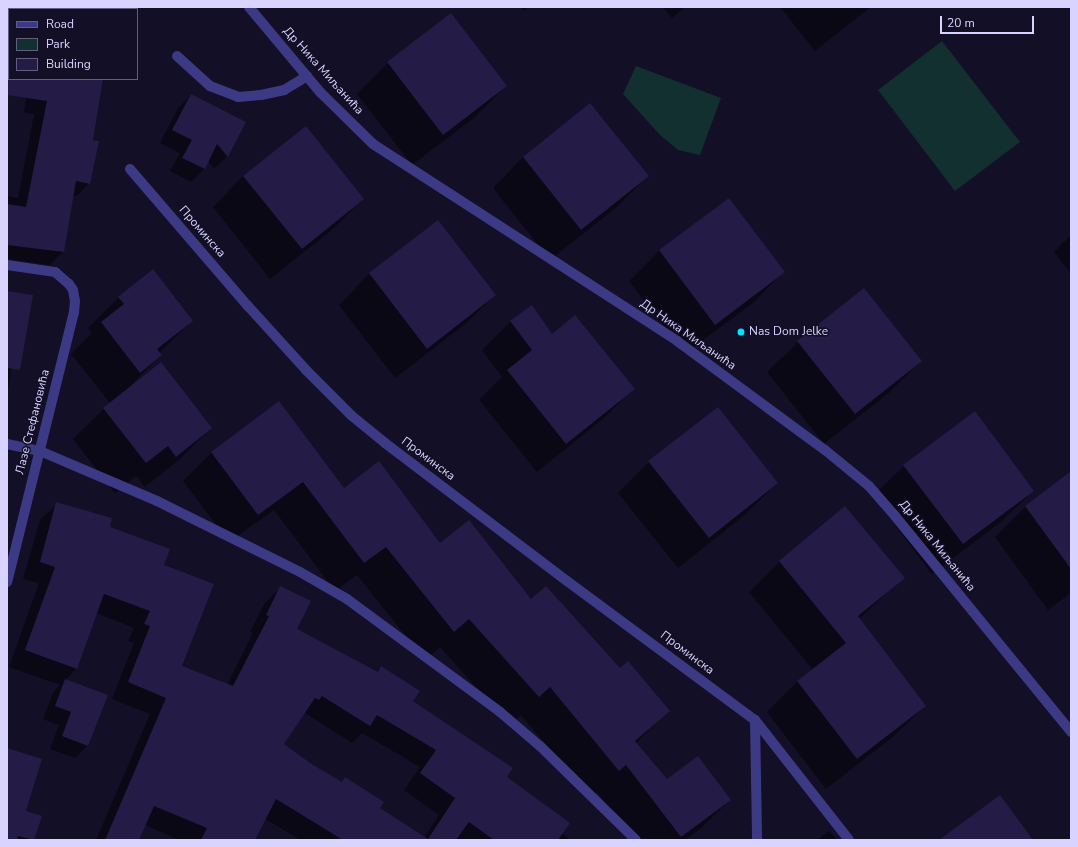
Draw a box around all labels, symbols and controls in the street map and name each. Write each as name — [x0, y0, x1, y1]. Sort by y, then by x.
legend — [8, 8, 138, 80]
scale bar — [942, 8, 1036, 34]
text: 20 m — [947, 15, 975, 31]
text: Road — [46, 16, 74, 32]
street label: Др Ника Миљанића — [280, 24, 366, 118]
text: Park — [46, 36, 70, 52]
text: Building — [46, 56, 91, 72]
street label: Проминска — [176, 203, 228, 261]
street label: Др Ника Миљанића — [638, 297, 738, 373]
place label: Nas Dom Jelke — [749, 325, 828, 339]
marker: Nas Dom Jelke — [736, 327, 746, 337]
street label: Лазе Стефановића — [13, 368, 53, 476]
street label: Проминска — [398, 434, 458, 484]
street label: Др Ника Миљанића — [896, 497, 978, 595]
street label: Проминска — [657, 628, 717, 678]

